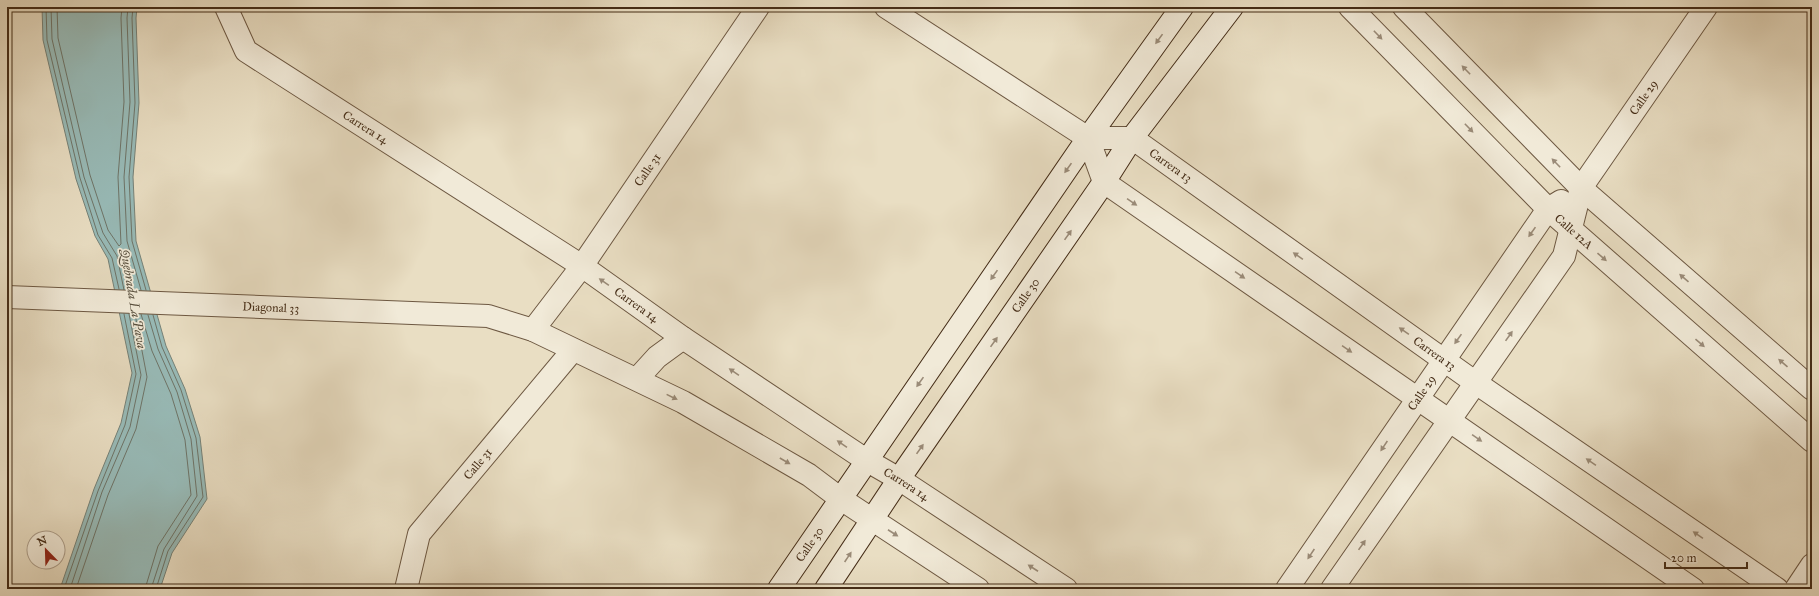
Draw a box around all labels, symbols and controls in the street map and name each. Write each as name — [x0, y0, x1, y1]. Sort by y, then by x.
one-way arrow — [1373, 30, 1383, 40]
one-way arrow — [1155, 33, 1163, 44]
one-way arrow — [1461, 65, 1471, 75]
street label: Calle 29 — [1627, 77, 1661, 118]
street label: Carrera 14 — [340, 108, 391, 147]
one-way arrow — [1464, 123, 1474, 133]
street label: Carrera 13 — [1146, 146, 1195, 185]
street label: Calle 31 — [631, 150, 664, 189]
one-way arrow — [1552, 158, 1561, 168]
one-way arrow — [1064, 162, 1072, 173]
one-way arrow — [1127, 198, 1138, 206]
street label: Calle 12A — [1552, 211, 1596, 252]
one-way arrow — [1528, 227, 1536, 237]
one-way arrow — [1064, 230, 1072, 240]
water label: Quebrada La Pava — [116, 247, 150, 350]
one-way arrow — [1293, 252, 1303, 260]
one-way arrow — [1597, 252, 1607, 262]
one-way arrow — [990, 270, 998, 280]
one-way arrow — [1235, 271, 1245, 279]
one-way arrow — [1679, 274, 1690, 283]
street label: Calle 30 — [1009, 275, 1043, 316]
one-way arrow — [598, 278, 609, 286]
street label: Carrera 14 — [612, 284, 661, 325]
street label: Diagonal 33 — [242, 299, 300, 316]
one-way arrow — [1399, 327, 1409, 335]
one-way arrow — [1505, 330, 1513, 341]
street label: Carrera 13 — [1410, 333, 1459, 373]
one-way arrow — [1454, 334, 1462, 344]
one-way arrow — [990, 337, 998, 347]
one-way arrow — [1695, 338, 1705, 347]
one-way arrow — [1342, 345, 1352, 353]
one-way arrow — [1777, 359, 1788, 368]
one-way arrow — [728, 368, 739, 375]
street label: Calle 29 — [1405, 372, 1439, 413]
one-way arrow — [916, 377, 924, 387]
one-way arrow — [666, 394, 678, 400]
one-way arrow — [1472, 434, 1482, 442]
one-way arrow — [836, 440, 847, 448]
one-way arrow — [1380, 441, 1388, 451]
one-way arrow — [916, 444, 924, 454]
street label: Calle 31 — [461, 445, 495, 482]
one-way arrow — [779, 457, 791, 464]
one-way arrow — [1586, 458, 1596, 466]
street label: Carrera 14 — [881, 465, 932, 504]
street label: Calle 30 — [793, 524, 826, 565]
one-way arrow — [888, 529, 898, 537]
north arrow — [26, 530, 66, 570]
one-way arrow — [1693, 531, 1703, 539]
text: N — [35, 533, 50, 549]
one-way arrow — [1358, 540, 1366, 551]
scale bar — [1665, 544, 1747, 570]
one-way arrow — [1307, 548, 1315, 559]
text: 20 m — [1671, 551, 1697, 565]
one-way arrow — [844, 552, 852, 562]
one-way arrow — [1027, 564, 1039, 571]

